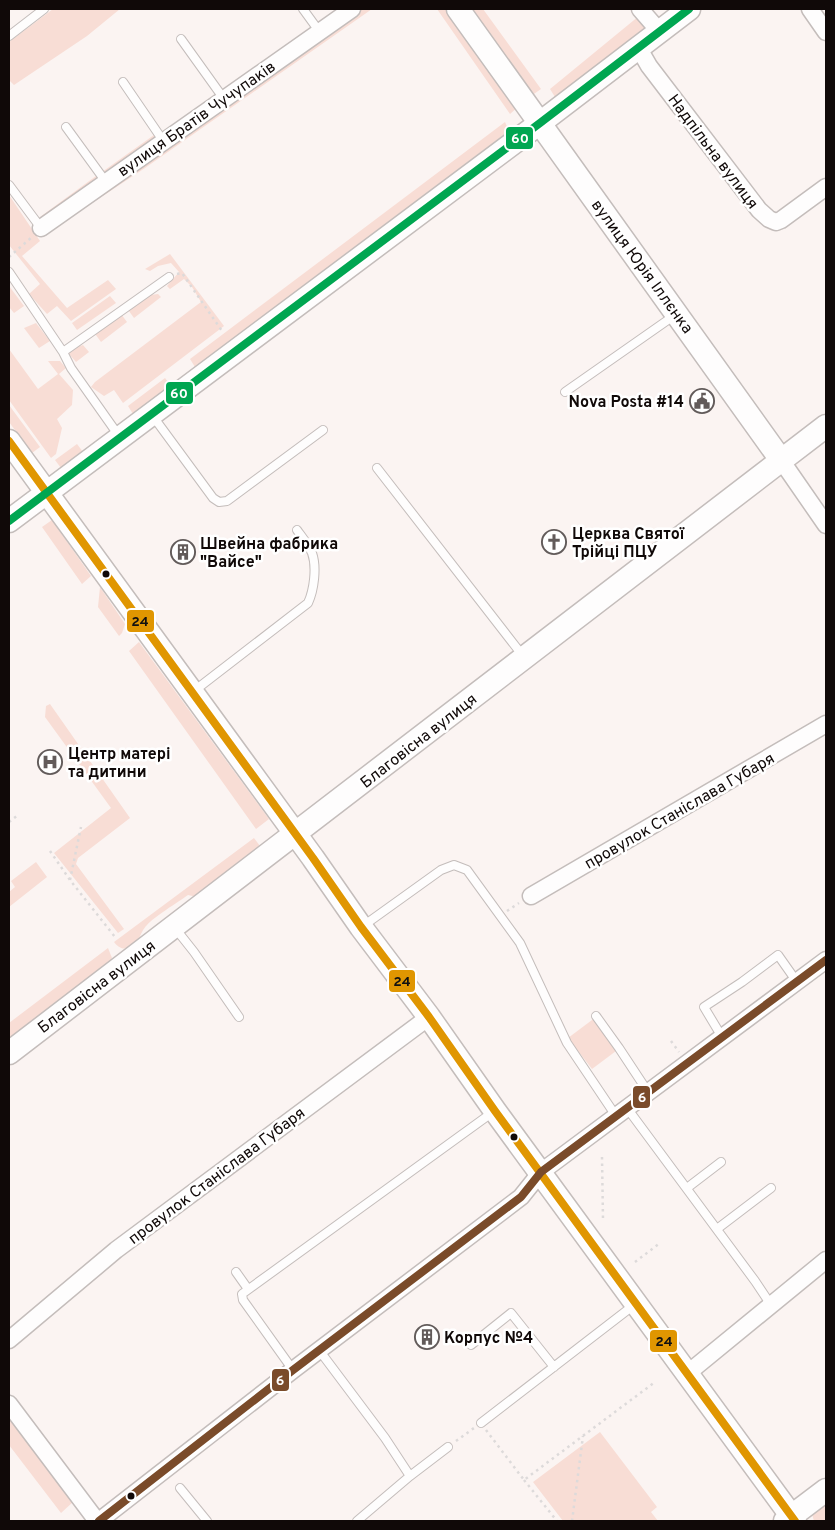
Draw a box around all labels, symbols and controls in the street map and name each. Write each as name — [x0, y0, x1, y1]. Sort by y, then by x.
street label: вулиця Братів Чучупаків — [114, 57, 280, 182]
street label: Надпільна вулиця — [663, 91, 762, 214]
line badge: 60 — [505, 126, 534, 150]
text: 60 — [511, 131, 529, 148]
street label: вулиця Юрія Іллєнка — [586, 196, 697, 338]
line badge: 60 — [165, 381, 194, 405]
text: 60 — [170, 386, 188, 403]
public building icon: Nova Posta #14 — [689, 388, 715, 414]
place label: Nova Posta #14 — [569, 393, 684, 413]
place label: Церква Святої Трійці ПЦУ — [572, 525, 685, 563]
church icon: Церква Святої Трійці ПЦУ — [541, 529, 567, 555]
place label: Швейна фабрика "Вайсе" — [200, 535, 338, 573]
building icon: Швейна фабрика "Вайсе" — [170, 539, 196, 565]
unlabelled marker — [101, 569, 111, 579]
line badge: 24 — [126, 609, 155, 633]
text: 24 — [131, 614, 149, 631]
street label: Благовісна вулиця — [357, 690, 482, 793]
place label: Центр матері та дитини — [68, 745, 171, 783]
hospital icon: Центр матері та дитини — [37, 749, 63, 775]
street label: провулок Станіслава Губаря — [581, 749, 779, 874]
street label: Благовісна вулиця — [34, 937, 160, 1039]
line badge: 24 — [388, 969, 416, 993]
text: 24 — [393, 974, 411, 991]
line badge: 6 — [632, 1085, 651, 1109]
text: 6 — [638, 1090, 646, 1107]
street label: провулок Станіслава Губаря — [125, 1104, 310, 1250]
unlabelled marker — [509, 1132, 519, 1142]
building icon: Корпус №4 — [414, 1324, 440, 1350]
place label: Корпус №4 — [444, 1329, 533, 1349]
line badge: 24 — [649, 1329, 678, 1353]
text: 24 — [655, 1334, 673, 1351]
line badge: 6 — [271, 1368, 290, 1392]
text: 6 — [276, 1373, 284, 1390]
unlabelled marker — [126, 1491, 136, 1501]

